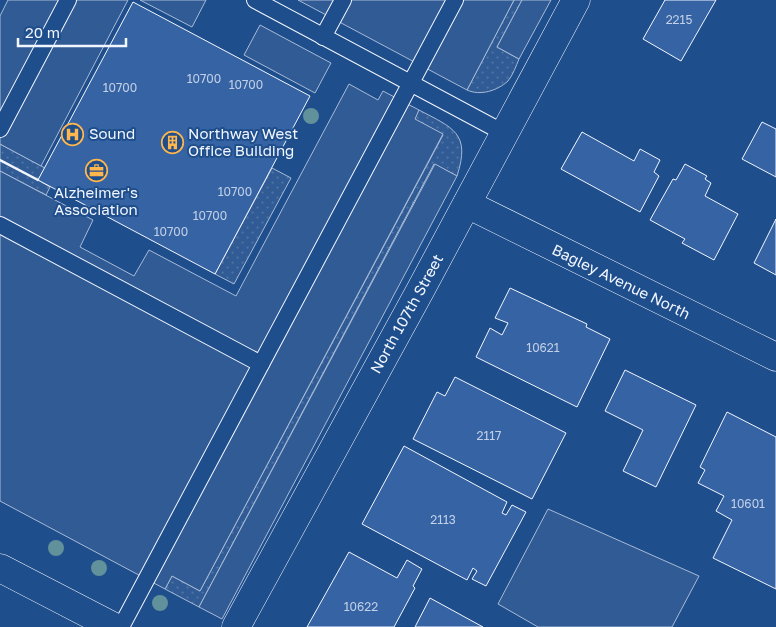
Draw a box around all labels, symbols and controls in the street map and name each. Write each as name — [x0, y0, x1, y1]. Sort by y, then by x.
house number: 2215 — [666, 12, 692, 27]
scale bar — [18, 15, 125, 47]
text: 20 m — [25, 23, 60, 41]
house number: 10700 — [187, 71, 221, 86]
house number: 10700 — [229, 77, 263, 92]
house number: 10700 — [103, 80, 137, 95]
hospital icon: Sound — [61, 122, 85, 146]
place label: Sound — [89, 124, 135, 142]
place label: Northway West Office Building — [188, 124, 298, 159]
building icon: Northway West Office Building — [160, 131, 184, 155]
office icon: Alzheimer's Association — [84, 158, 108, 182]
place label: Alzheimer's Association — [54, 183, 138, 218]
house number: 10700 — [218, 184, 252, 199]
house number: 10700 — [193, 208, 227, 223]
house number: 10700 — [154, 224, 188, 239]
street label: Bagley Avenue North — [549, 240, 693, 322]
street label: North 107th Street — [366, 251, 446, 376]
house number: 10621 — [526, 340, 560, 355]
house number: 2117 — [477, 428, 501, 443]
house number: 10601 — [731, 496, 765, 511]
house number: 2113 — [430, 512, 456, 527]
house number: 10622 — [344, 599, 378, 614]

